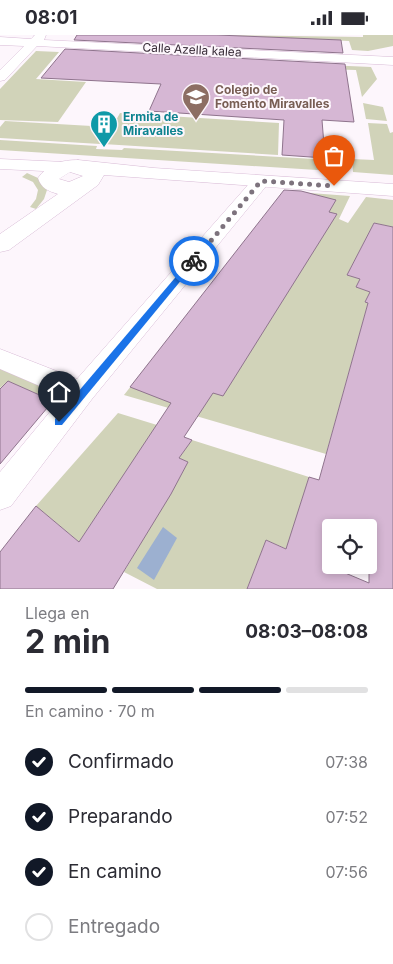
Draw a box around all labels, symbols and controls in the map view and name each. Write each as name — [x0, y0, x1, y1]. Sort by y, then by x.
text: 08:01 — [25, 6, 78, 29]
street label: Calle Azella kalea — [142, 39, 242, 60]
school or university icon: Colegio de Fomento Miravalles — [181, 82, 211, 121]
place label: Colegio de Fomento Miravalles — [215, 82, 330, 111]
building icon: Ermita de Miravalles — [89, 109, 119, 148]
place label: Ermita de Miravalles — [123, 109, 184, 138]
pin — [313, 135, 355, 186]
icon: bag — [320, 142, 348, 170]
courier — [169, 236, 219, 286]
icon: bike — [180, 247, 208, 275]
pin — [38, 371, 80, 422]
icon: home — [45, 378, 73, 406]
map controls — [322, 519, 377, 574]
button: locate — [322, 519, 377, 574]
text: Llega en — [25, 603, 89, 623]
text: 08:03–08:08 — [245, 620, 368, 643]
text: 2 min — [25, 622, 111, 661]
text: En camino · 70 m — [25, 701, 155, 721]
icon: check — [25, 748, 53, 776]
text: Confirmado — [68, 750, 174, 773]
text: 07:38 — [325, 752, 368, 772]
icon: check — [25, 803, 53, 831]
text: Preparando — [68, 805, 173, 828]
text: 07:52 — [326, 807, 368, 827]
icon: check — [25, 858, 53, 886]
text: En camino — [68, 860, 162, 883]
text: 07:56 — [325, 862, 368, 882]
text: Entregado — [68, 915, 160, 938]

